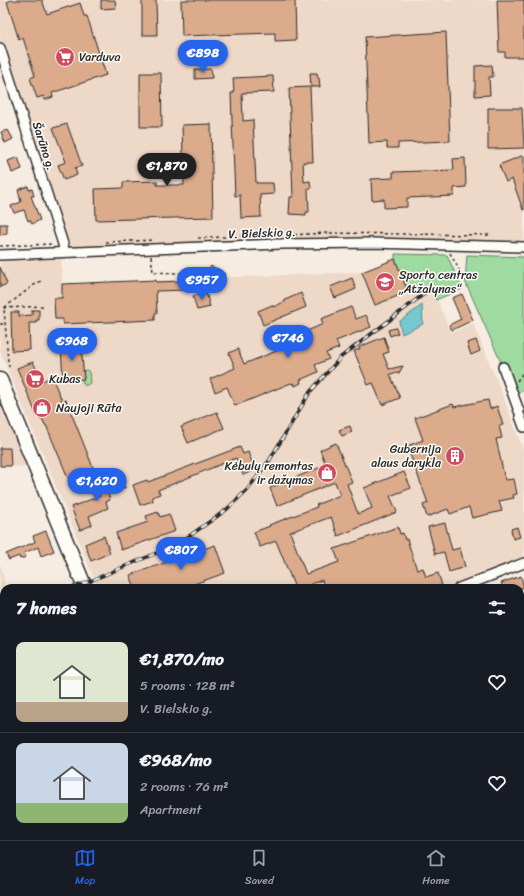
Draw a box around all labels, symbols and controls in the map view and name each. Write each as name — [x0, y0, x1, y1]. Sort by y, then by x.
pin: €898 — [179, 40, 227, 74]
text: €898 — [187, 41, 219, 64]
supermarket icon: Varduva — [54, 46, 76, 68]
place label: Varduva — [79, 46, 121, 68]
street label: Šarūno g. — [26, 119, 62, 173]
pin: €1,870 — [134, 153, 200, 187]
text: €1,870 — [146, 154, 188, 177]
street label: V. Bielskio g. — [228, 221, 296, 245]
place label: Sporto centras „Atžalynas“ — [398, 264, 478, 300]
pin: €957 — [178, 267, 226, 301]
text: €957 — [186, 268, 218, 291]
school or university icon: Sporto centras „Atžalynas“ — [374, 271, 396, 293]
pin: €746 — [264, 325, 312, 359]
text: €746 — [272, 326, 304, 349]
pin: €968 — [48, 328, 96, 362]
text: €968 — [56, 329, 88, 352]
supermarket icon: Kubas — [24, 368, 46, 390]
place label: Kubas — [49, 368, 81, 390]
shop icon: Naujoji Rūta — [31, 397, 53, 419]
place label: Naujoji Rūta — [56, 397, 122, 419]
place label: Gubernija alaus darykla — [371, 438, 442, 474]
building icon: Gubernija alaus darykla — [444, 445, 466, 467]
place label: Kėbulų remontas ir dažymas — [224, 455, 313, 491]
shop icon: Kėbulų remontas ir dažymas — [316, 462, 338, 484]
pin: €1,620 — [64, 468, 130, 502]
text: €1,620 — [77, 469, 117, 492]
pin: €807 — [157, 537, 205, 571]
text: €807 — [165, 538, 197, 561]
text: 7 homes — [16, 593, 76, 623]
icon: filters — [486, 597, 508, 619]
text: €1,870/mo — [140, 644, 224, 674]
icon: home — [48, 658, 96, 706]
icon: heart — [486, 671, 508, 693]
text: 5 rooms · 128 m² — [140, 674, 235, 697]
text: V. Bielskio g. — [140, 697, 213, 720]
text: €968/mo — [140, 745, 212, 775]
icon: home — [48, 759, 96, 807]
icon: heart — [486, 772, 508, 794]
text: 2 rooms · 76 m² — [140, 775, 228, 798]
text: Apartment — [140, 798, 201, 821]
tab: Map — [74, 847, 96, 890]
tab: Saved — [245, 847, 274, 890]
tab: Home — [422, 847, 450, 890]

